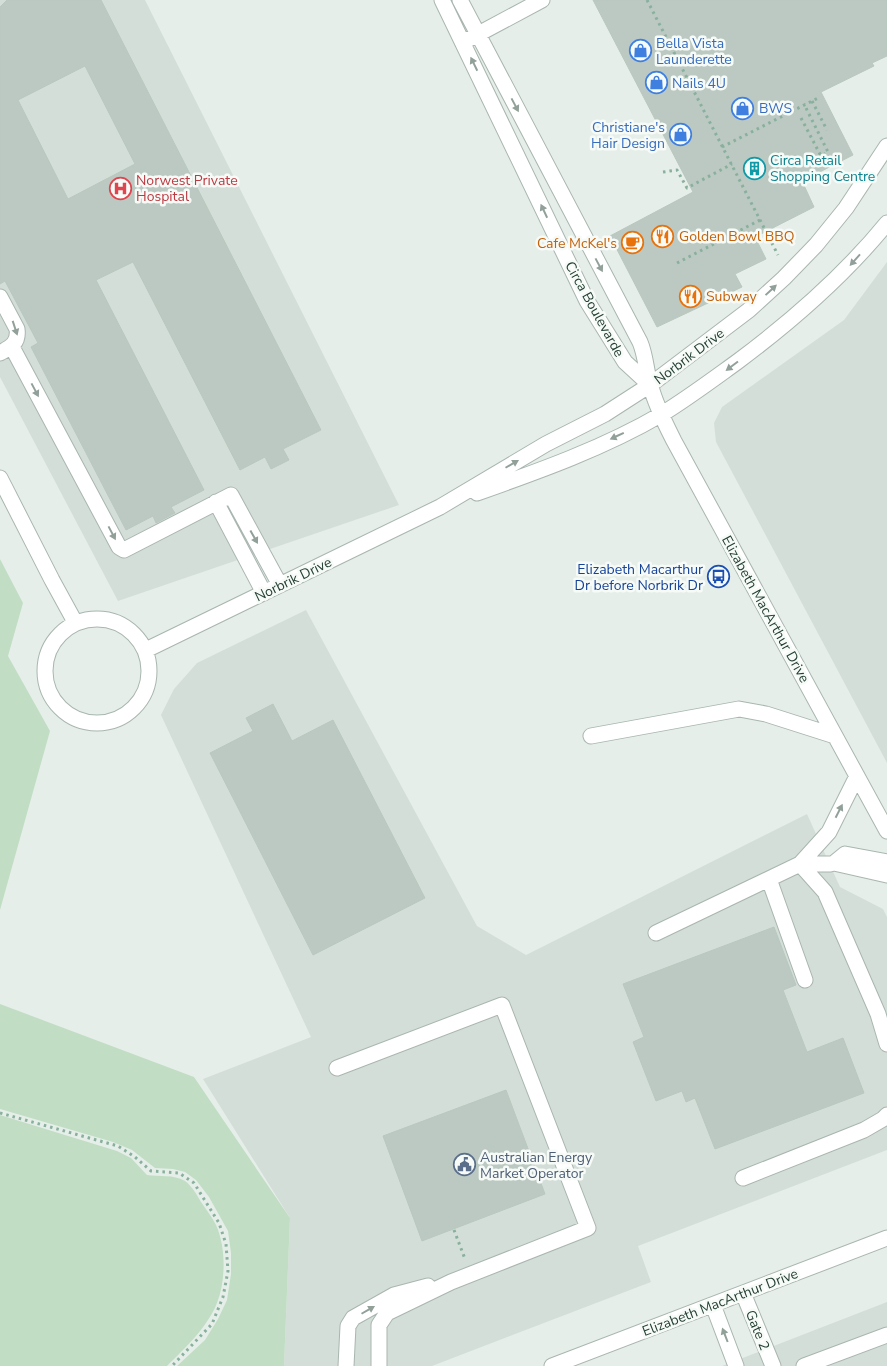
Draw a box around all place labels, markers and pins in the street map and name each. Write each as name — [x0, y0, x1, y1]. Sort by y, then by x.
place label: Bella Vista Launderette — [656, 34, 732, 69]
shop icon: Bella Vista Launderette — [628, 39, 652, 63]
shop icon: Nails 4U — [644, 71, 668, 95]
place label: Nails 4U — [672, 74, 726, 93]
shop icon: BWS — [731, 96, 755, 120]
place label: BWS — [759, 99, 793, 118]
place label: Christiane's Hair Design — [591, 118, 665, 153]
shop icon: Christiane's Hair Design — [669, 123, 693, 147]
place label: Circa Retail Shopping Centre — [770, 151, 875, 186]
building icon: Circa Retail Shopping Centre — [742, 156, 766, 180]
place label: Norwest Private Hospital — [136, 171, 238, 206]
hospital icon: Norwest Private Hospital — [108, 176, 132, 200]
restaurant icon: Golden Bowl BBQ — [651, 224, 675, 248]
place label: Golden Bowl BBQ — [679, 227, 795, 246]
cafe icon: Cafe McKel's — [621, 231, 645, 255]
place label: Cafe McKel's — [537, 234, 617, 253]
restaurant icon: Subway — [678, 284, 702, 308]
place label: Subway — [706, 287, 758, 306]
place label: Elizabeth Macarthur Dr before Norbrik Dr — [575, 560, 703, 595]
bus stop icon: Elizabeth Macarthur Dr before Norbrik Dr — [707, 565, 731, 589]
place label: Australian Energy Market Operator — [480, 1148, 593, 1183]
public building icon: Australian Energy Market Operator — [452, 1153, 476, 1177]

